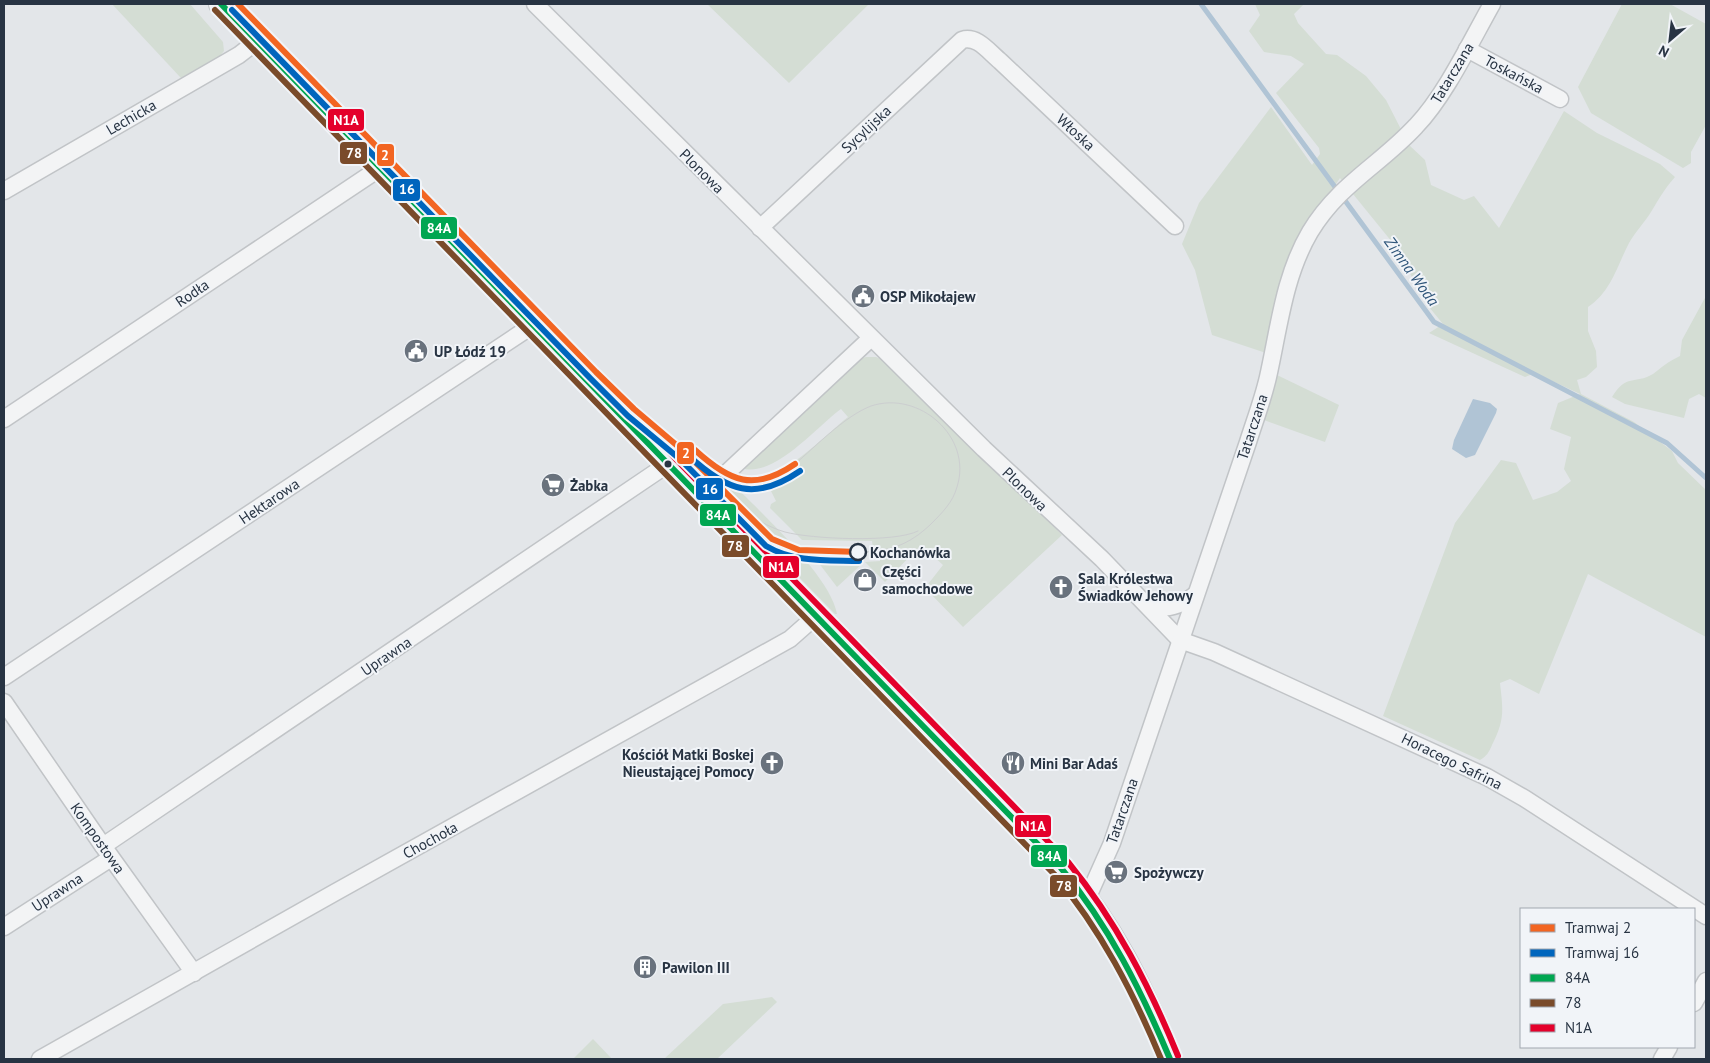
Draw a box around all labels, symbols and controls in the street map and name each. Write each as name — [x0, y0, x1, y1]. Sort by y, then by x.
north arrow — [1645, 15, 1695, 65]
street label: Tatarczana — [1426, 39, 1478, 107]
text: N — [1656, 41, 1672, 62]
street label: Toskańska — [1481, 50, 1547, 98]
street label: Lechicka — [103, 95, 159, 139]
street label: Sycylijska — [837, 101, 895, 157]
line badge: N1A — [327, 108, 365, 132]
street label: Włoska — [1053, 109, 1099, 155]
text: N1A — [333, 111, 359, 129]
line badge: 78 — [339, 141, 368, 165]
line badge: 2 — [376, 143, 395, 167]
text: 78 — [346, 144, 362, 162]
street label: Plonowa — [676, 145, 728, 197]
text: 2 — [381, 146, 389, 164]
line badge: 16 — [392, 178, 421, 202]
text: 16 — [399, 180, 415, 198]
line badge: 84A — [420, 216, 458, 240]
text: 84A — [427, 219, 452, 237]
water label: Zimna Woda — [1380, 232, 1444, 310]
street label: Rodła — [172, 275, 212, 311]
public building icon: OSP Mikołajew — [850, 283, 876, 309]
place label: OSP Mikołajew — [880, 287, 976, 306]
public building icon: UP Łódź 19 — [403, 338, 429, 364]
place label: UP Łódź 19 — [434, 342, 506, 361]
street label: Tatarczana — [1232, 392, 1272, 462]
line badge: 2 — [676, 441, 695, 465]
text: 2 — [682, 444, 690, 462]
unlabelled marker — [663, 459, 673, 469]
street label: Plonowa — [998, 463, 1052, 515]
supermarket icon: Żabka — [540, 472, 566, 498]
street label: Hektarowa — [235, 474, 303, 528]
place label: Żabka — [570, 476, 608, 495]
line badge: 16 — [695, 477, 724, 501]
text: 16 — [702, 480, 718, 498]
line badge: 84A — [699, 503, 737, 527]
text: 84A — [706, 506, 731, 524]
line badge: 78 — [721, 534, 750, 558]
text: 78 — [727, 537, 743, 555]
marker: Kochanówka — [849, 543, 867, 561]
place label: Kochanówka — [870, 543, 950, 562]
line badge: N1A — [762, 555, 800, 579]
text: N1A — [768, 558, 794, 576]
place label: Części samochodowe — [882, 562, 973, 598]
shop icon: Części samochodowe — [852, 567, 878, 593]
place label: Sala Królestwa Świadków Jehowy — [1078, 569, 1194, 605]
church icon: Sala Królestwa Świadków Jehowy — [1048, 574, 1074, 600]
street label: Uprawna — [357, 632, 415, 680]
street label: Horacego Safrina — [1399, 728, 1505, 794]
place label: Kościół Matki Boskej Nieustającej Pomocy — [622, 745, 755, 781]
church icon: Kościół Matki Boskej Nieustającej Pomocy — [759, 750, 785, 776]
restaurant icon: Mini Bar Adaś — [1000, 750, 1026, 776]
place label: Mini Bar Adaś — [1030, 754, 1118, 773]
street label: Tatarczana — [1102, 776, 1142, 846]
street label: Kompostowa — [67, 799, 129, 877]
line badge: N1A — [1014, 814, 1052, 838]
street label: Chochoła — [399, 817, 461, 863]
text: N1A — [1020, 817, 1046, 835]
line badge: 84A — [1030, 844, 1068, 868]
text: 84A — [1037, 847, 1062, 865]
supermarket icon: Spożywczy — [1103, 859, 1129, 885]
place label: Spożywczy — [1134, 863, 1204, 882]
street label: Uprawna — [28, 868, 86, 916]
line badge: 78 — [1049, 874, 1078, 898]
text: 78 — [1056, 877, 1072, 895]
legend — [1520, 908, 1695, 1048]
text: Tramwaj 2 — [1565, 918, 1631, 937]
text: Tramwaj 16 — [1565, 943, 1639, 962]
building icon: Pawilon III — [632, 954, 658, 980]
place label: Pawilon III — [662, 958, 730, 977]
text: 84A — [1565, 968, 1590, 987]
text: 78 — [1565, 993, 1581, 1012]
text: N1A — [1565, 1018, 1592, 1037]

